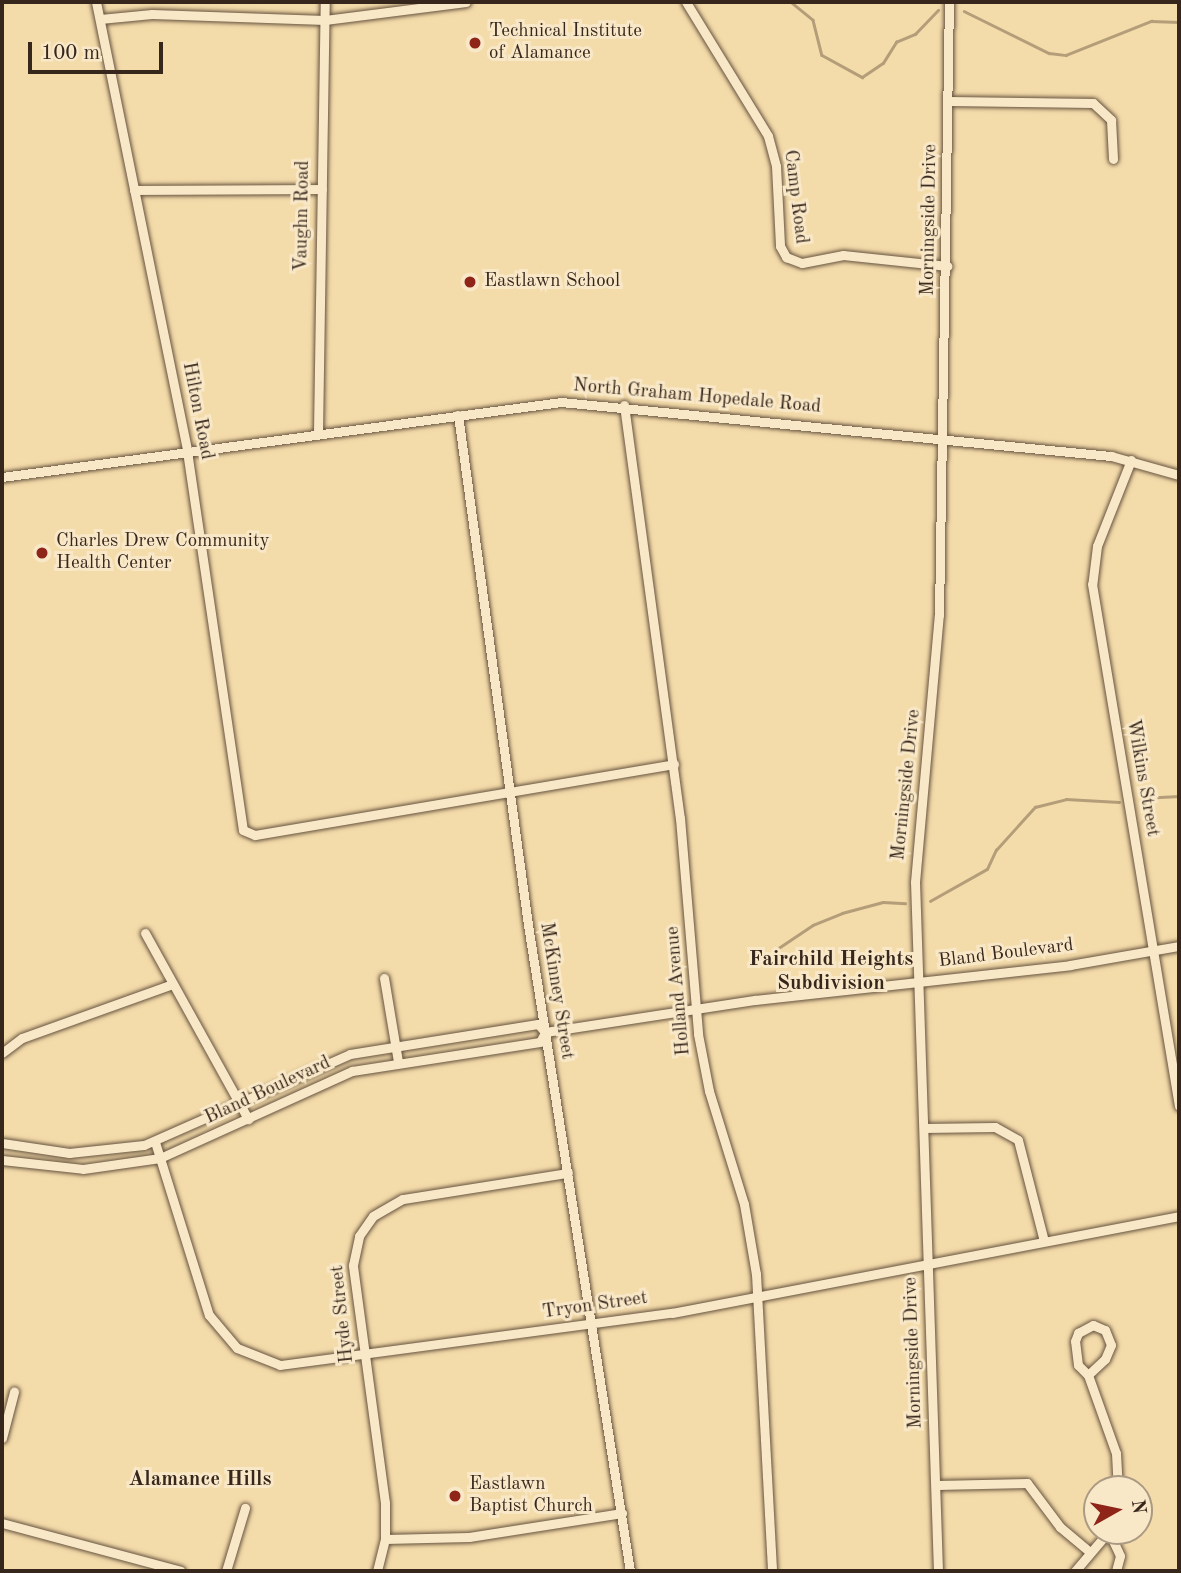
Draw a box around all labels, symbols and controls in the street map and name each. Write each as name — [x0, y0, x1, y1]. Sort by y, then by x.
place label: Technical Institute of Alamance — [489, 21, 642, 65]
scale bar — [32, 28, 166, 72]
marker: Technical Institute of Alamance — [467, 35, 483, 51]
text: 100 m — [41, 43, 100, 64]
street label: Morningside Drive — [917, 144, 943, 296]
street label: Camp Road — [778, 149, 812, 245]
street label: Vaughn Road — [291, 160, 315, 272]
place label: Eastlawn School — [484, 271, 620, 293]
marker: Eastlawn School — [462, 274, 478, 290]
street label: Hilton Road — [176, 360, 218, 462]
street label: North Graham Hopedale Road — [572, 375, 822, 419]
place label: Charles Drew Community Health Center — [56, 531, 270, 575]
marker: Charles Drew Community Health Center — [34, 545, 50, 561]
street label: Morningside Drive — [888, 708, 926, 862]
street label: Wilkins Street — [1120, 717, 1164, 839]
street label: McKinney Street — [534, 921, 578, 1061]
street label: Holland Avenue — [662, 925, 696, 1057]
street label: Bland Boulevard — [937, 934, 1075, 974]
district label: Fairchild Heights Subdivision — [749, 947, 913, 997]
street label: Bland Boulevard — [201, 1052, 335, 1130]
street label: Hyde Street — [327, 1264, 359, 1364]
street label: Morningside Drive — [900, 1277, 928, 1429]
street label: Tryon Street — [541, 1287, 649, 1325]
district label: Alamance Hills — [128, 1467, 272, 1493]
place label: Eastlawn Baptist Church — [469, 1474, 593, 1518]
north arrow — [1083, 1475, 1153, 1545]
marker: Eastlawn Baptist Church — [447, 1488, 463, 1504]
text: N — [1127, 1498, 1148, 1516]

